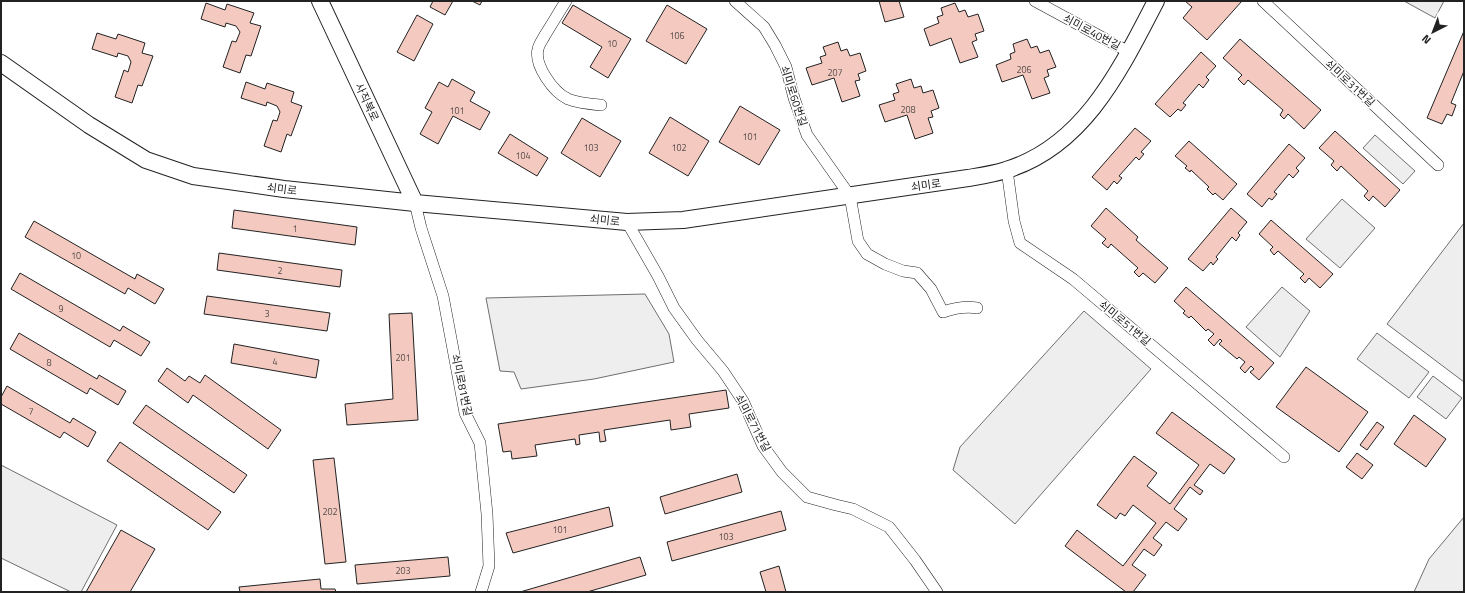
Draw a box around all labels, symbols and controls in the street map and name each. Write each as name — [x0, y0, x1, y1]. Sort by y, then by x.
street label: 쇠미로40번길 — [1060, 10, 1124, 54]
north arrow — [1413, 12, 1453, 52]
house number: 106 — [669, 29, 685, 42]
text: N — [1418, 31, 1434, 48]
house number: 10 — [607, 37, 617, 50]
street label: 쇠미로31번길 — [1322, 56, 1378, 110]
house number: 206 — [1016, 63, 1032, 76]
street label: 쇠미로60번길 — [777, 64, 811, 128]
house number: 207 — [827, 66, 843, 79]
street label: 사직북로 — [351, 80, 383, 124]
house number: 208 — [900, 103, 916, 116]
house number: 101 — [449, 104, 465, 117]
house number: 101 — [742, 130, 758, 143]
house number: 103 — [583, 141, 599, 154]
house number: 102 — [671, 141, 687, 154]
house number: 104 — [515, 149, 531, 162]
street label: 쇠미로 — [910, 175, 942, 195]
street label: 쇠미로 — [266, 179, 298, 199]
street label: 쇠미로 — [589, 210, 621, 230]
house number: 1 — [292, 222, 298, 235]
house number: 10 — [71, 249, 81, 262]
house number: 2 — [277, 264, 283, 277]
street label: 쇠미로51번길 — [1096, 297, 1154, 349]
house number: 9 — [58, 302, 64, 315]
house number: 3 — [264, 307, 270, 320]
house number: 201 — [395, 351, 411, 364]
street label: 쇠미로81번길 — [448, 353, 476, 417]
house number: 4 — [272, 355, 278, 368]
house number: 8 — [46, 356, 52, 369]
street label: 쇠미로71번길 — [731, 391, 775, 455]
house number: 7 — [28, 405, 34, 418]
house number: 202 — [322, 505, 338, 518]
house number: 101 — [552, 523, 568, 536]
house number: 103 — [718, 530, 734, 543]
house number: 203 — [395, 564, 411, 577]

